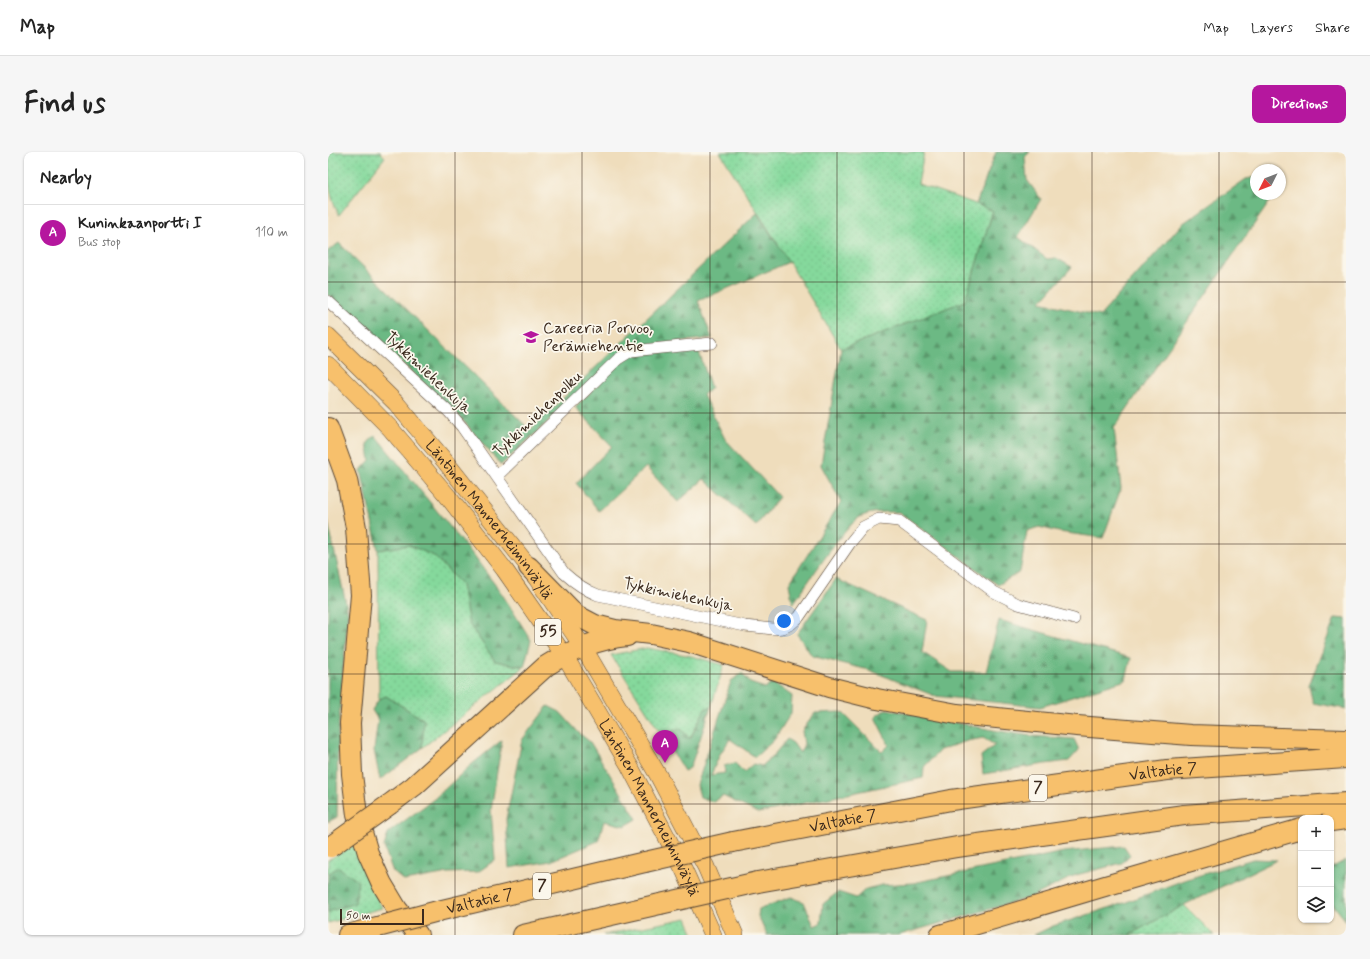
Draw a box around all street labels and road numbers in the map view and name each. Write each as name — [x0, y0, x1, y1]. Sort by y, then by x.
street label: Tykkimiehenkuja — [380, 327, 476, 419]
street label: Tykkimiehenpolku — [489, 366, 587, 462]
street label: Läntinen Mannerheiminväylä — [421, 435, 559, 604]
street label: Tykkimiehenkuja — [621, 573, 735, 617]
road number: 55 — [535, 619, 561, 645]
street label: Läntinen Mannerheiminväylä — [594, 715, 705, 900]
street label: Valtatie 7 — [1128, 757, 1198, 786]
road number: 7 — [1029, 775, 1047, 801]
street label: Valtatie 7 — [807, 804, 879, 838]
road number: 7 — [533, 873, 551, 899]
street label: Valtatie 7 — [444, 883, 516, 919]

